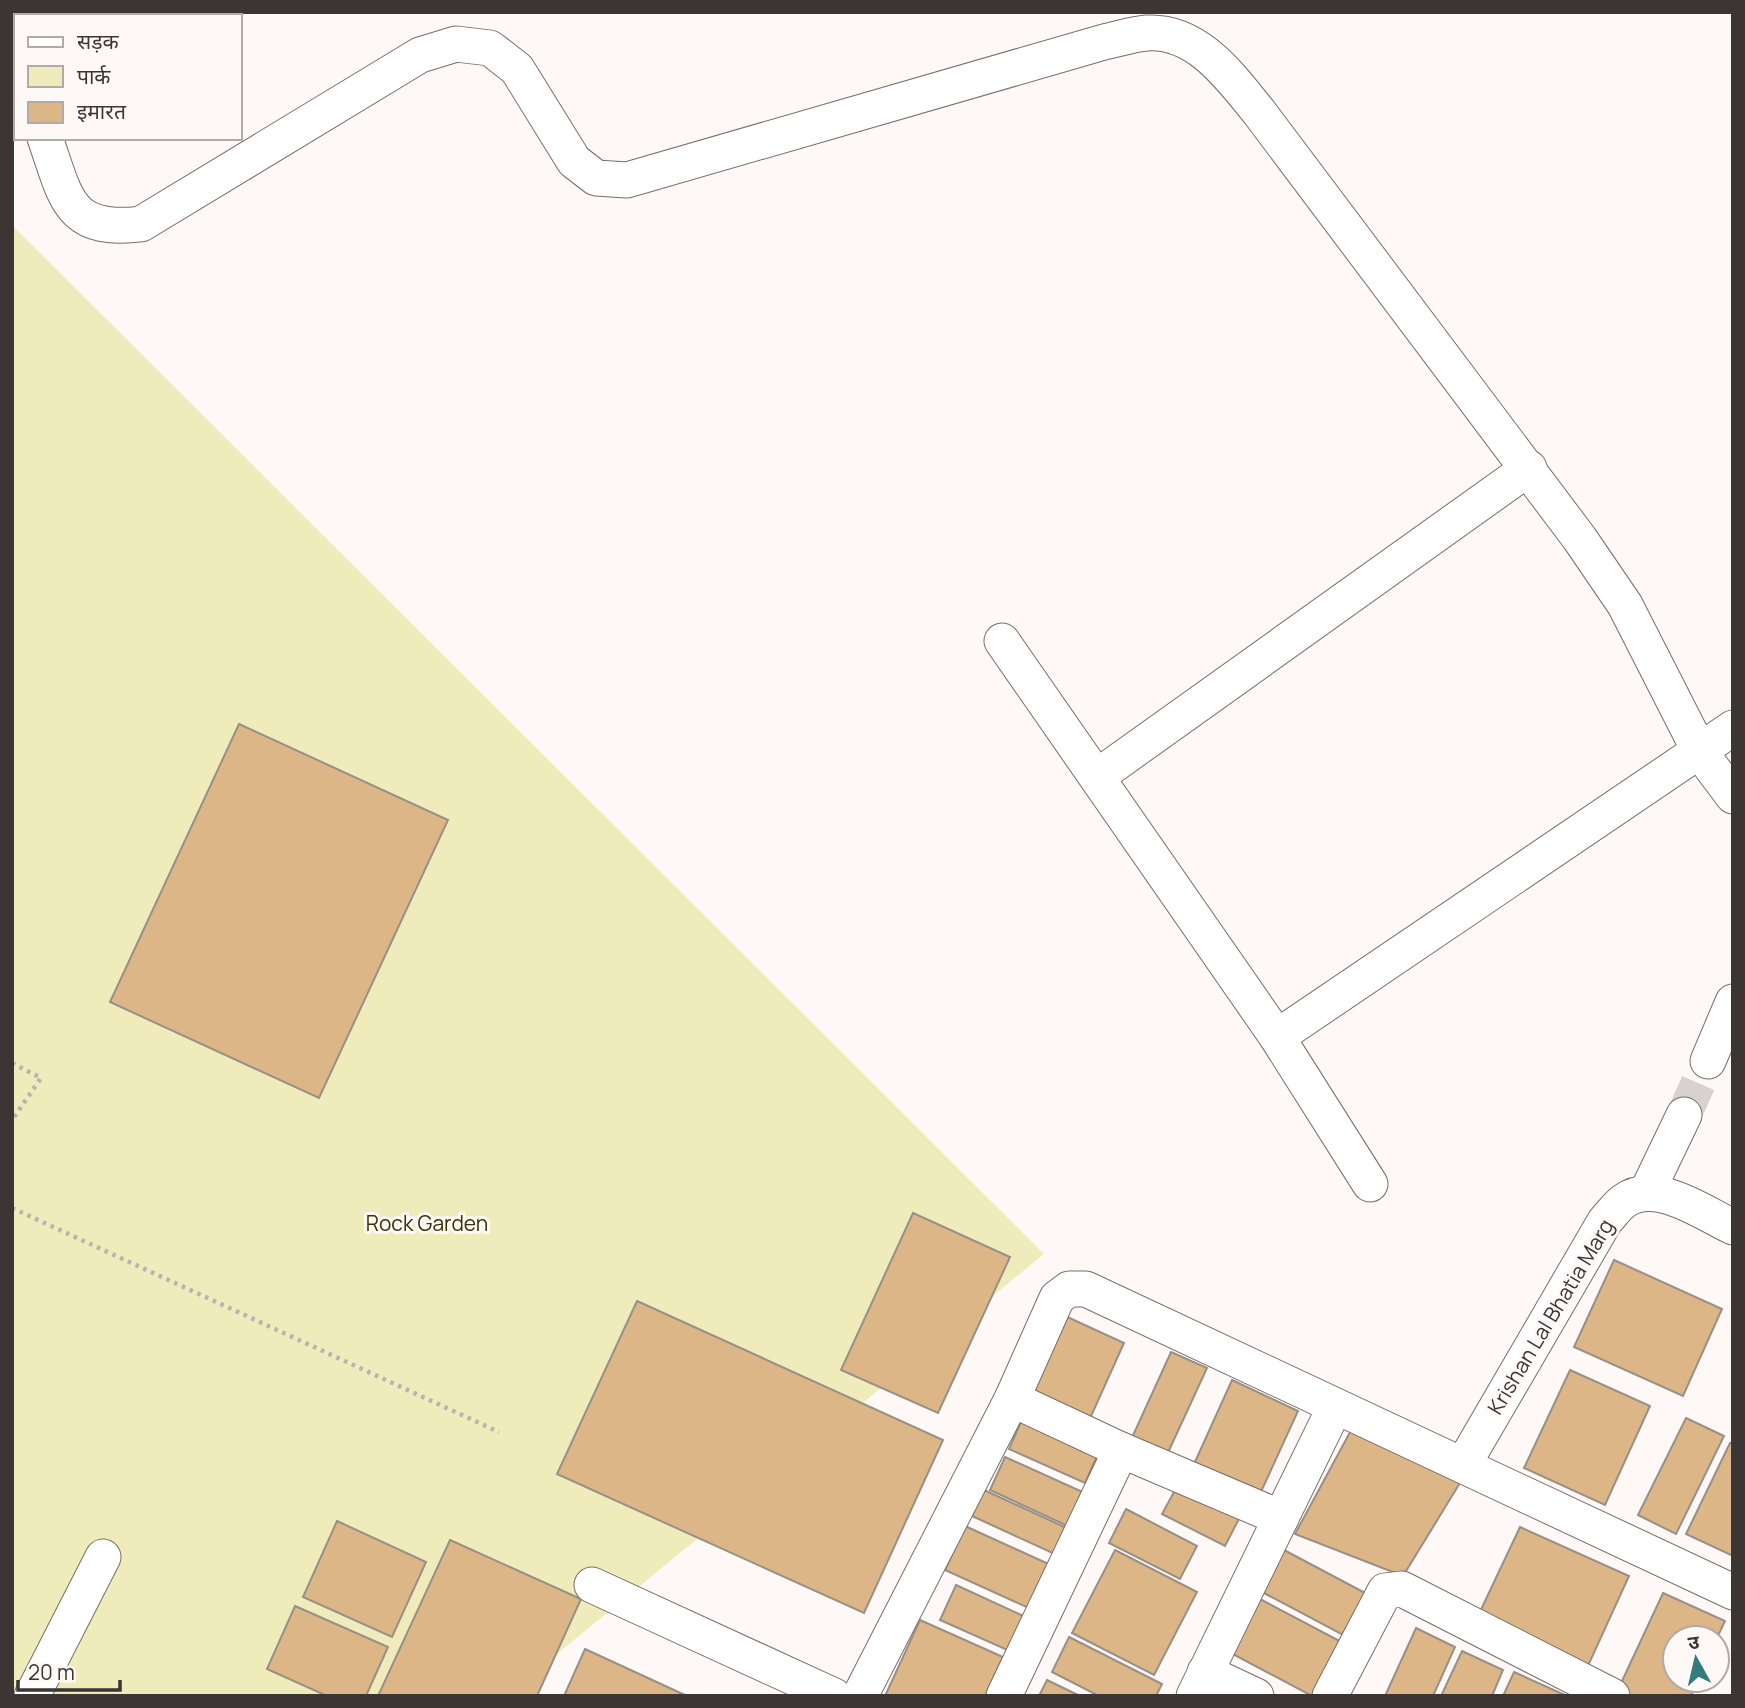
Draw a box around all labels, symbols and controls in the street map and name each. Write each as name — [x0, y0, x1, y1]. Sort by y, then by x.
legend — [14, 14, 242, 140]
text: सड़क — [77, 27, 119, 55]
text: पार्क — [77, 62, 111, 90]
text: इमारत — [77, 97, 127, 125]
park label: Rock Garden — [366, 1209, 488, 1237]
street label: Krishan Lal Bhatia Marg — [1481, 1214, 1620, 1419]
north arrow — [1661, 1624, 1731, 1694]
text: उ — [1686, 1628, 1702, 1656]
scale bar — [18, 1648, 119, 1692]
text: 20 m — [28, 1658, 75, 1686]

